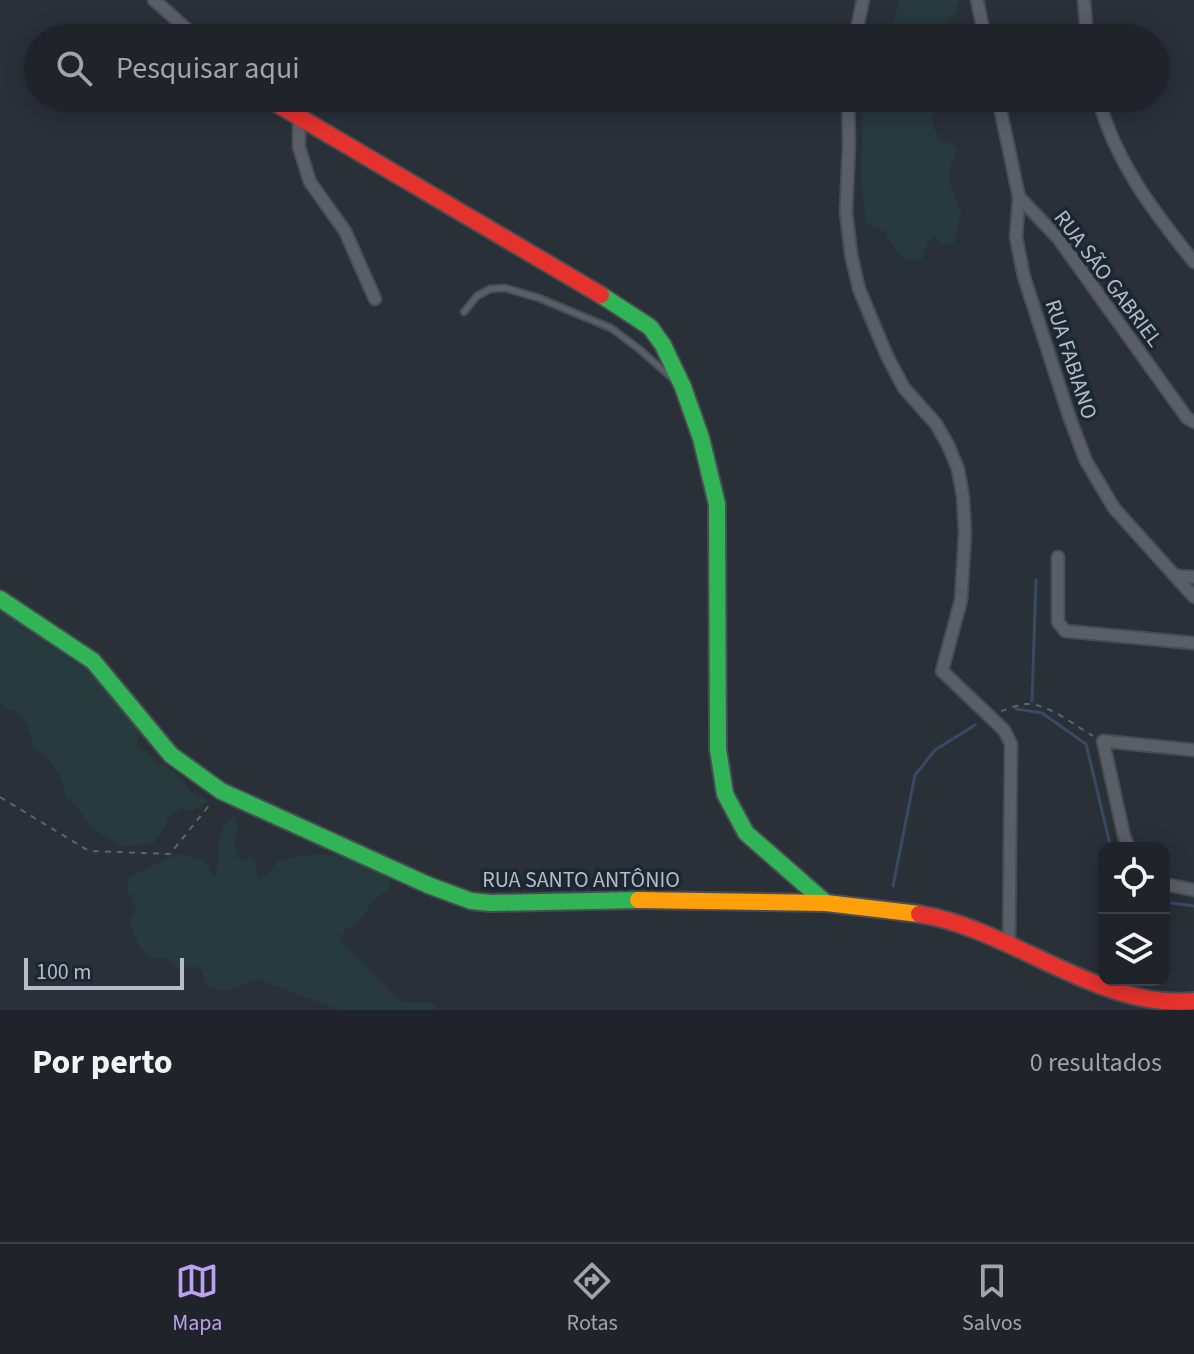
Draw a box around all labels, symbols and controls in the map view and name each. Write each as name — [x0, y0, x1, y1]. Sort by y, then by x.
search box — [24, 24, 1170, 112]
icon: search — [52, 46, 96, 90]
text: Pesquisar aqui — [116, 47, 300, 90]
street label: RUA SÃO GABRIEL — [1046, 203, 1171, 354]
street label: RUA FABIANO — [1037, 295, 1105, 423]
map controls — [1098, 842, 1170, 986]
button: locate — [1098, 842, 1170, 914]
street label: RUA SANTO ANTÔNIO — [482, 864, 680, 896]
button: layers — [1098, 914, 1170, 986]
scale bar — [24, 954, 184, 990]
text: 100 m — [36, 956, 91, 988]
text: Por perto — [32, 1038, 173, 1087]
text: 0 resultados — [1030, 1044, 1162, 1081]
tab: Mapa — [172, 1259, 222, 1339]
tab: Rotas — [567, 1259, 618, 1339]
tab: Salvos — [962, 1259, 1022, 1339]

